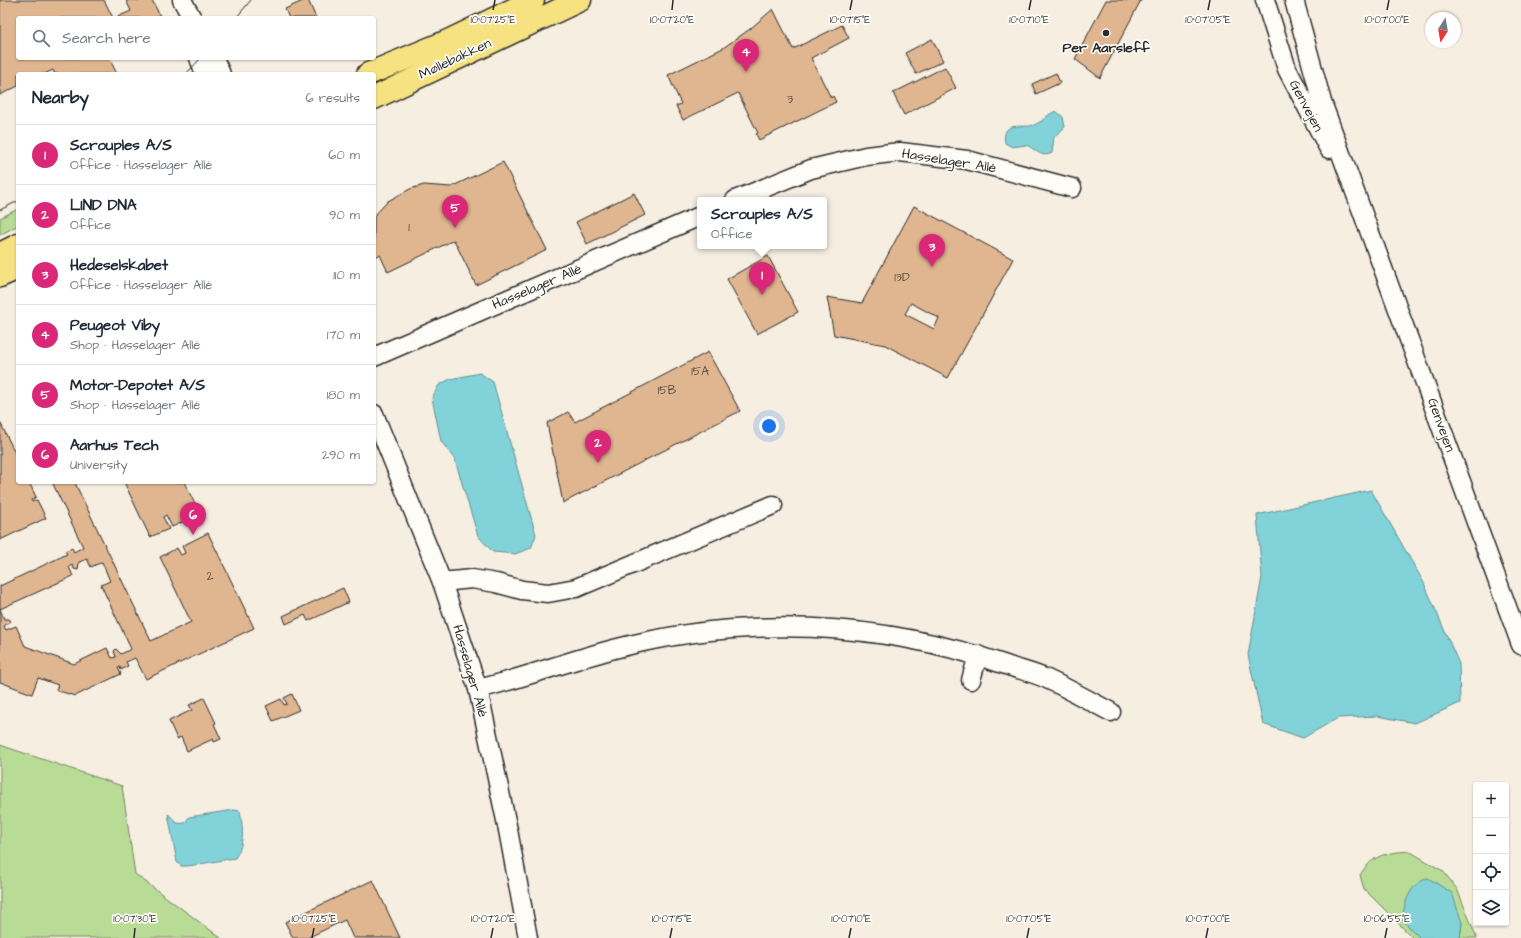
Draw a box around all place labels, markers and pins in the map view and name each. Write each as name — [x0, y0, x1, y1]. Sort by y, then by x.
marker: Per Aarsleff — [1101, 28, 1111, 38]
place label: Per Aarsleff — [1062, 38, 1150, 58]
pin: 4 — [733, 39, 759, 72]
pin: 5 — [442, 195, 468, 228]
pin: 3 — [919, 234, 945, 267]
pin: 1 — [749, 262, 775, 295]
pin: 2 — [585, 430, 611, 463]
pin: 6 — [180, 502, 206, 535]

